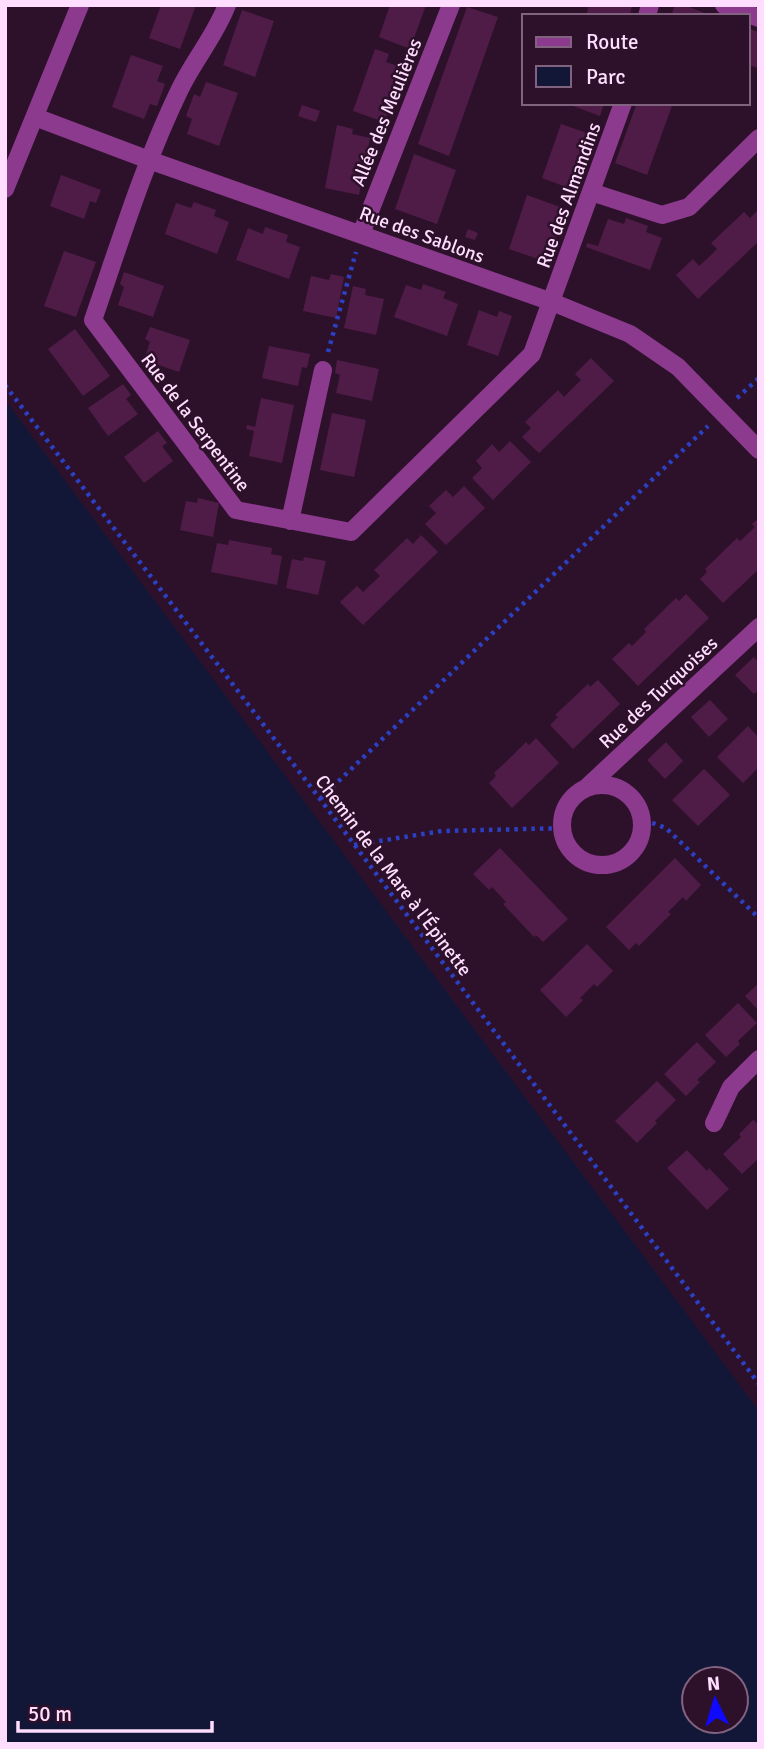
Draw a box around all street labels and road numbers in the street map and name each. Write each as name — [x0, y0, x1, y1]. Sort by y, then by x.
street label: Allée des Meulières — [346, 35, 428, 190]
street label: Rue des Almandins — [531, 119, 606, 271]
street label: Rue des Sablons — [356, 201, 487, 269]
street label: Rue de la Serpentine — [135, 349, 255, 497]
street label: Rue des Turquoises — [594, 632, 723, 754]
street label: Chemin de la Mare à l'Épinette — [310, 770, 477, 981]

